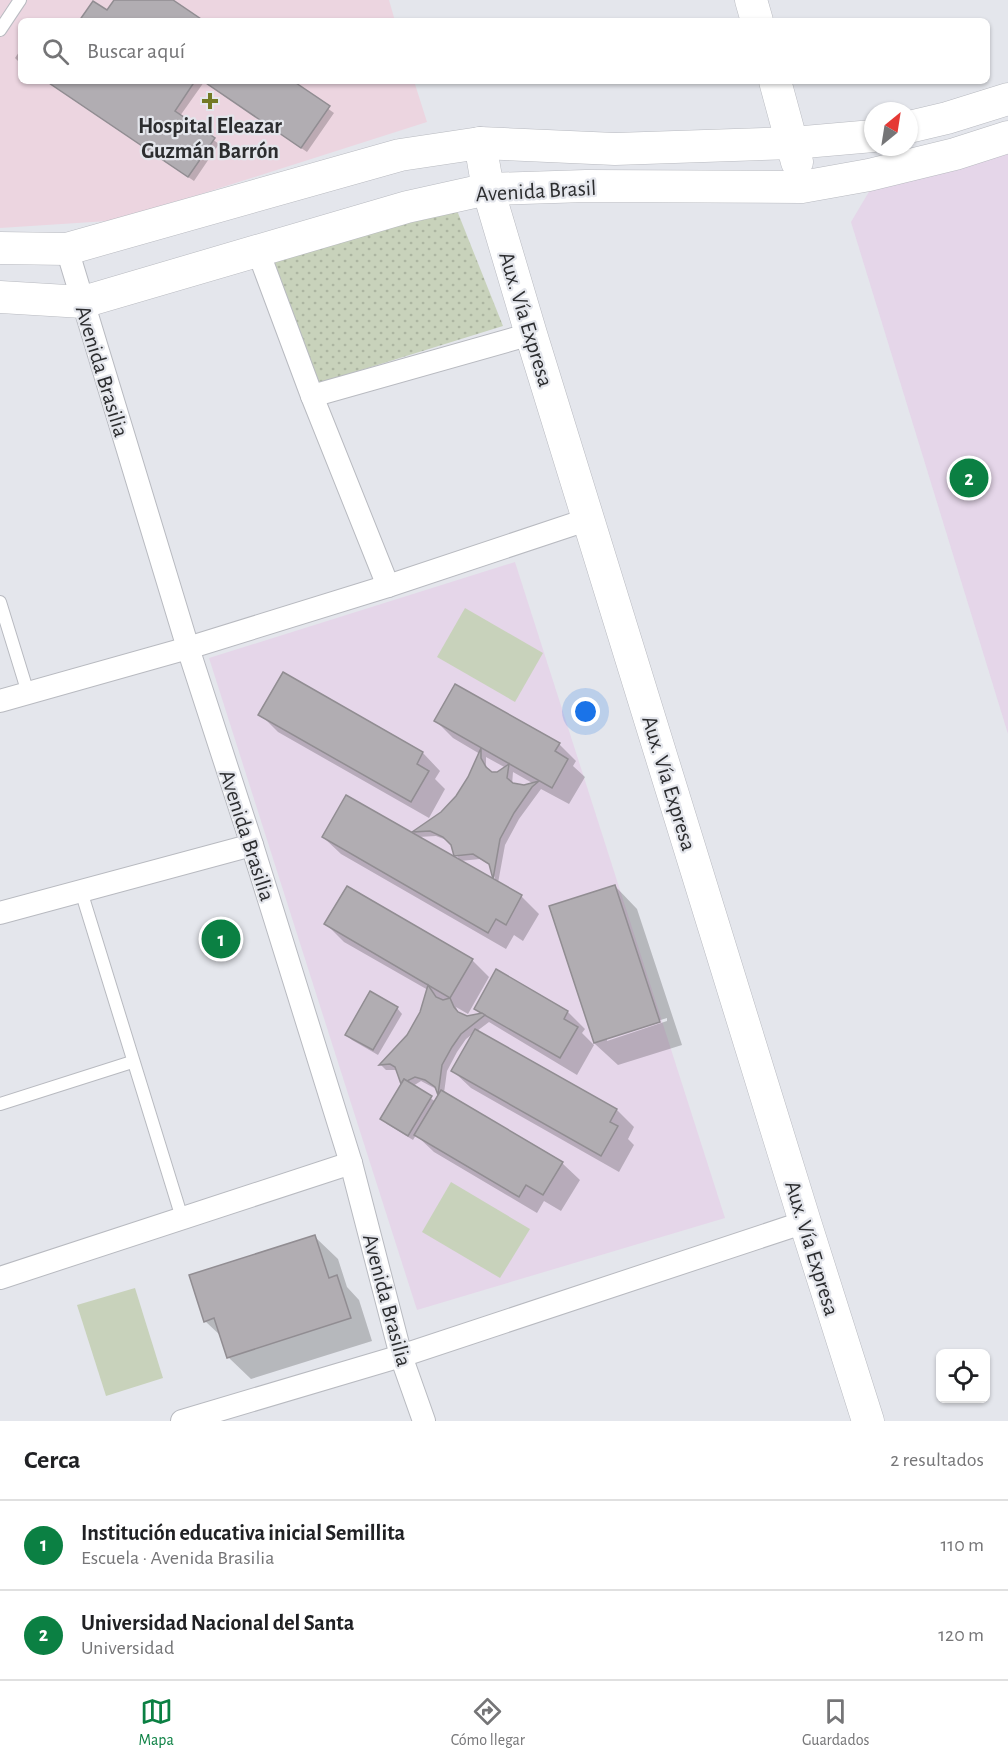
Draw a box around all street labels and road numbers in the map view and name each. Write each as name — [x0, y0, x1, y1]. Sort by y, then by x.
street label: Avenida Brasil — [475, 177, 597, 205]
street label: Aux. Vía Expresa — [495, 249, 557, 389]
street label: Avenida Brasilia — [72, 303, 132, 440]
street label: Aux. Vía Expresa — [638, 713, 700, 853]
street label: Avenida Brasilia — [216, 767, 279, 904]
street label: Aux. Vía Expresa — [781, 1178, 843, 1318]
street label: Avenida Brasilia — [359, 1232, 415, 1369]

